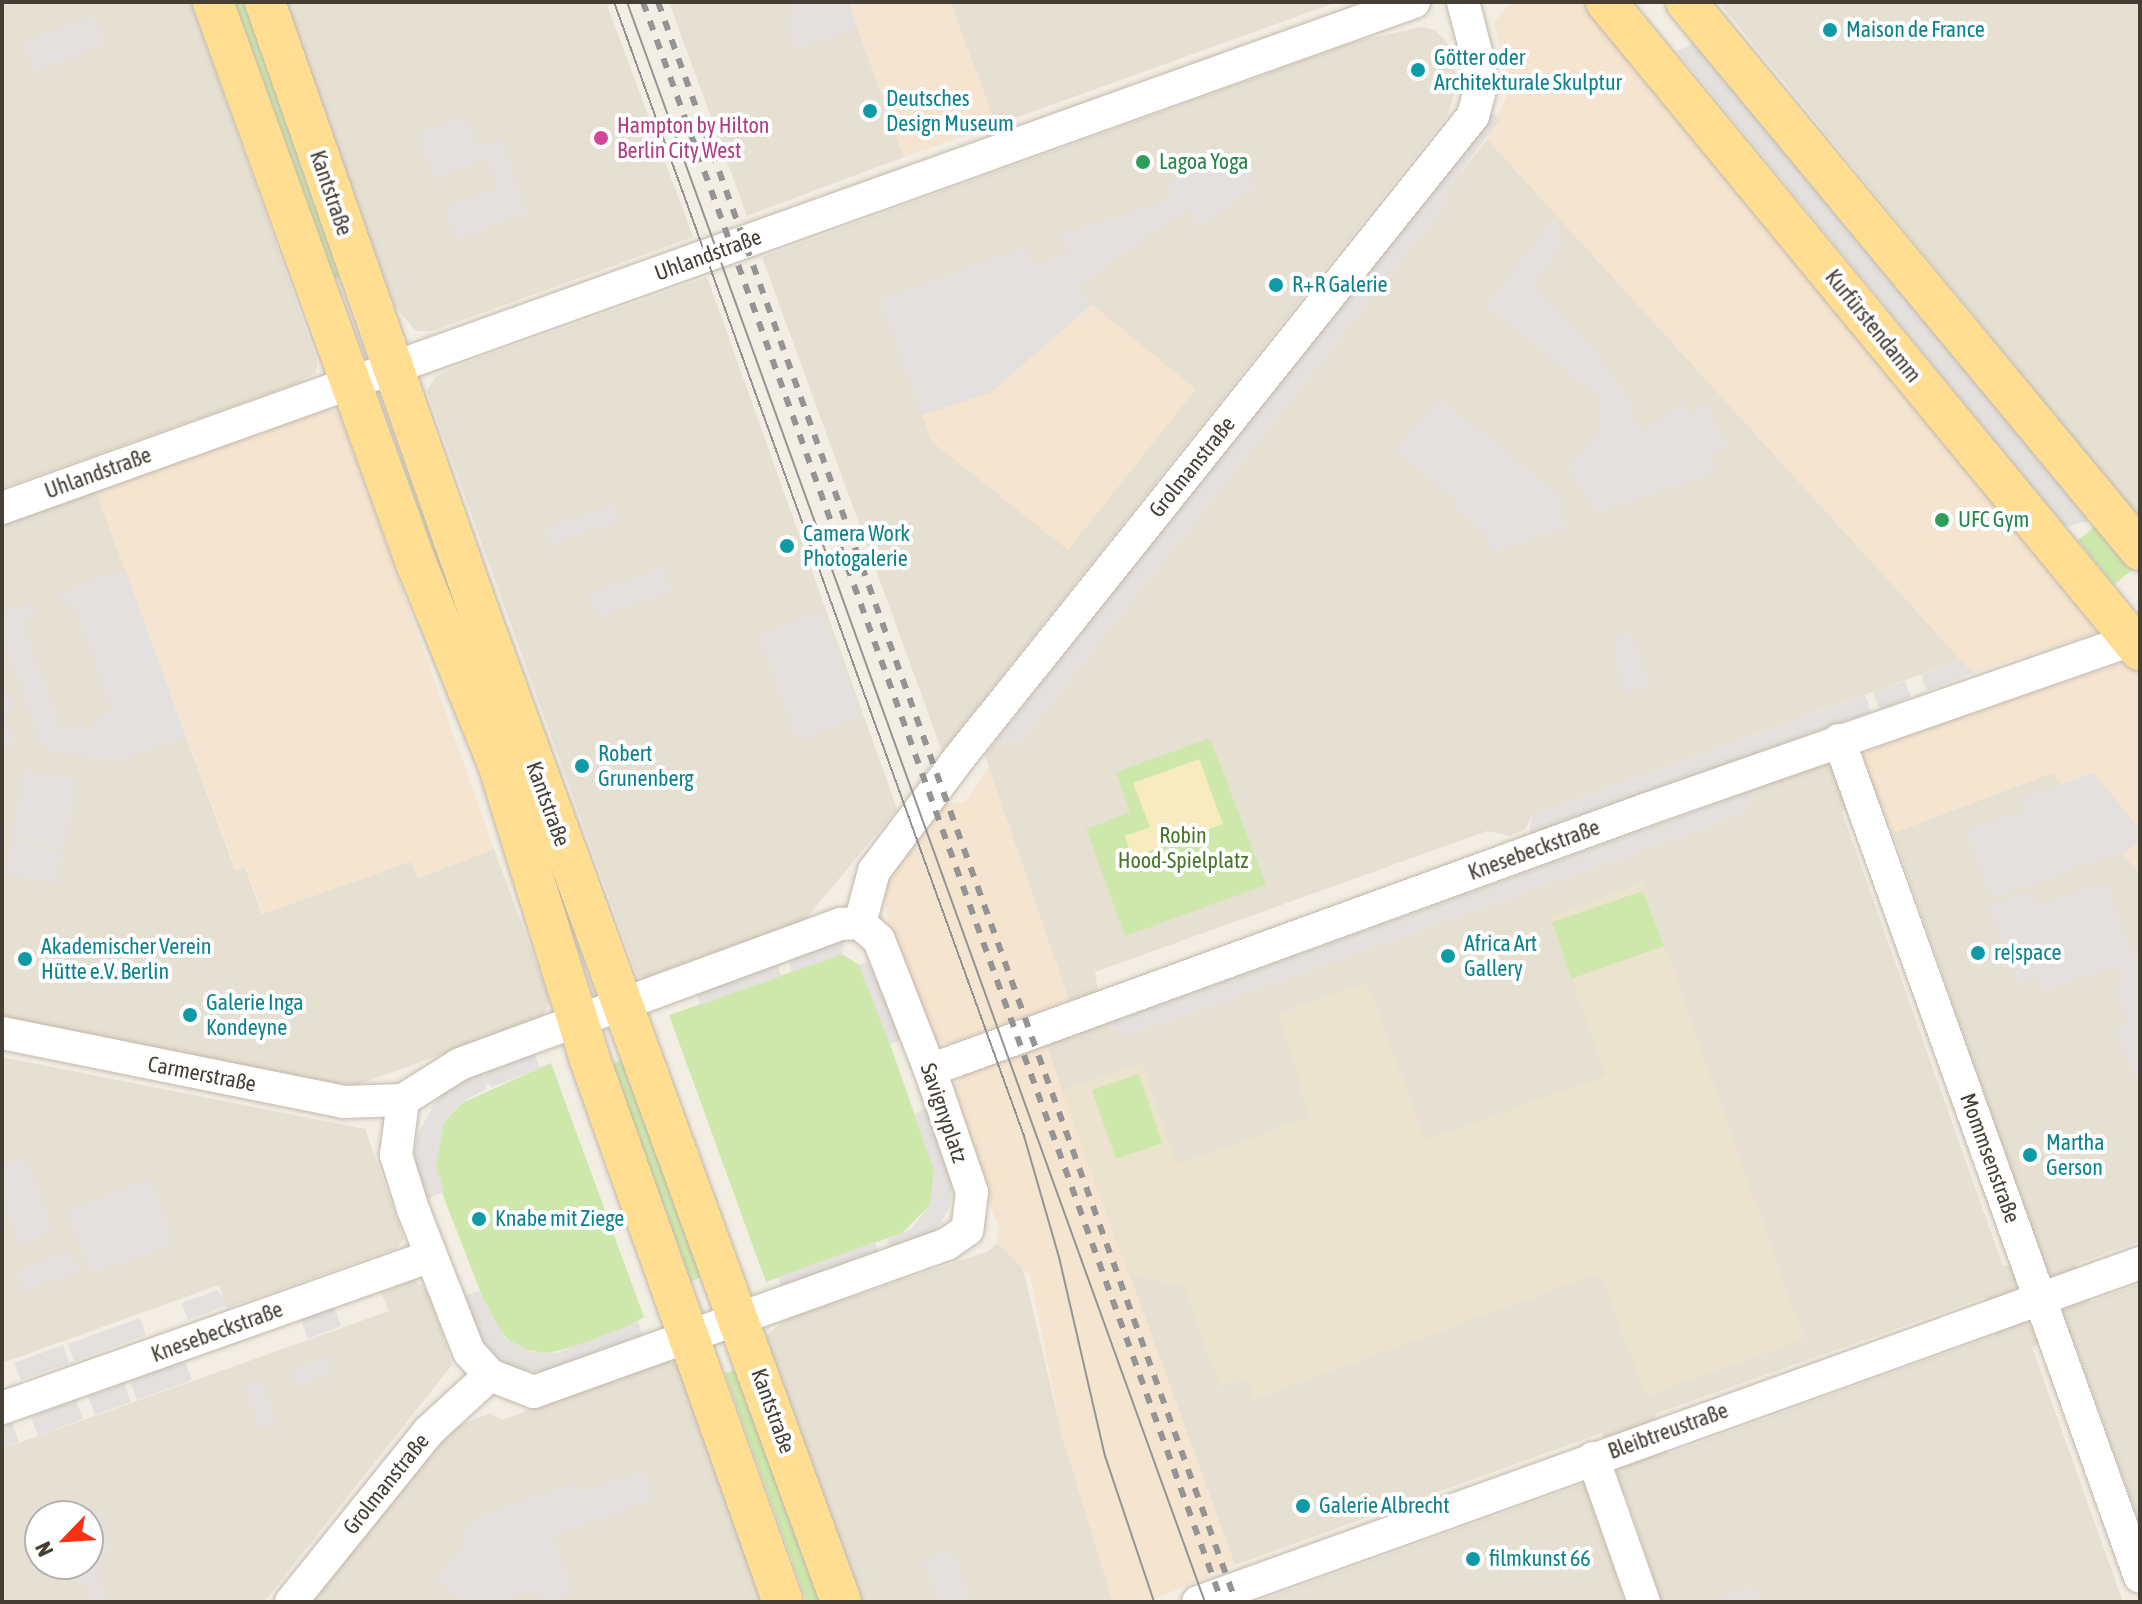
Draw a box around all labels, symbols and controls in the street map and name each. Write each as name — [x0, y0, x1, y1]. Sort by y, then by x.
place label: Maison de France — [1846, 17, 1985, 43]
marker: Maison de France — [1821, 21, 1839, 39]
place label: Götter oder Architekturale Skulptur — [1434, 44, 1622, 96]
marker: Götter oder Architekturale Skulptur — [1409, 61, 1427, 79]
place label: Deutsches Design Museum — [886, 85, 1014, 136]
marker: Deutsches Design Museum — [861, 102, 879, 120]
place label: Hampton by Hilton Berlin City West — [617, 112, 770, 164]
marker: Hampton by Hilton Berlin City West — [592, 129, 610, 147]
street label: Kantstraße — [304, 147, 358, 239]
place label: Lagoa Yoga — [1159, 149, 1248, 175]
marker: Lagoa Yoga — [1134, 153, 1152, 171]
street label: Uhlandstraße — [651, 224, 765, 286]
street label: Kurfürstendamm — [1819, 264, 1927, 388]
place label: R+R Galerie — [1292, 272, 1387, 298]
marker: R+R Galerie — [1267, 276, 1285, 294]
street label: Grolmanstraße — [1143, 411, 1241, 523]
street label: Uhlandstraße — [41, 442, 155, 504]
place label: UFC Gym — [1958, 507, 2029, 533]
marker: UFC Gym — [1933, 511, 1951, 529]
place label: Camera Work Photogalerie — [803, 520, 910, 572]
marker: Camera Work Photogalerie — [778, 537, 796, 555]
place label: Robert Grunenberg — [598, 740, 694, 792]
marker: Robert Grunenberg — [573, 757, 591, 775]
street label: Kantstraße — [520, 758, 576, 850]
street label: Knesebeckstraße — [1465, 814, 1603, 886]
park label: Robin Hood-Spielplatz — [1118, 822, 1248, 874]
place label: Africa Art Gallery — [1464, 930, 1537, 982]
place label: Akademischer Verein Hütte e.V. Berlin — [41, 933, 211, 984]
place label: re|space — [1994, 940, 2061, 966]
marker: re|space — [1969, 944, 1987, 962]
marker: Africa Art Gallery — [1439, 947, 1457, 965]
marker: Akademischer Verein Hütte e.V. Berlin — [16, 950, 34, 968]
place label: Galerie Inga Kondeyne — [206, 989, 304, 1040]
marker: Galerie Inga Kondeyne — [181, 1006, 199, 1024]
street label: Carmerstraße — [146, 1051, 258, 1097]
street label: Savignyplatz — [915, 1060, 973, 1166]
street label: Mommsenstraße — [1954, 1090, 2026, 1226]
place label: Martha Gerson — [2046, 1129, 2104, 1180]
marker: Martha Gerson — [2021, 1146, 2039, 1164]
place label: Knabe mit Ziege — [495, 1206, 624, 1232]
marker: Knabe mit Ziege — [470, 1210, 488, 1228]
street label: Knesebeckstraße — [148, 1296, 286, 1368]
street label: Kantstraße — [745, 1365, 801, 1457]
street label: Bleibtreustraße — [1604, 1397, 1732, 1465]
street label: Grolmanstraße — [337, 1428, 435, 1540]
place label: Galerie Albrecht — [1319, 1493, 1450, 1519]
marker: Galerie Albrecht — [1294, 1497, 1312, 1515]
north arrow — [24, 1500, 104, 1580]
text: N — [30, 1538, 59, 1561]
place label: filmkunst 66 — [1489, 1546, 1591, 1572]
marker: filmkunst 66 — [1464, 1550, 1482, 1568]

